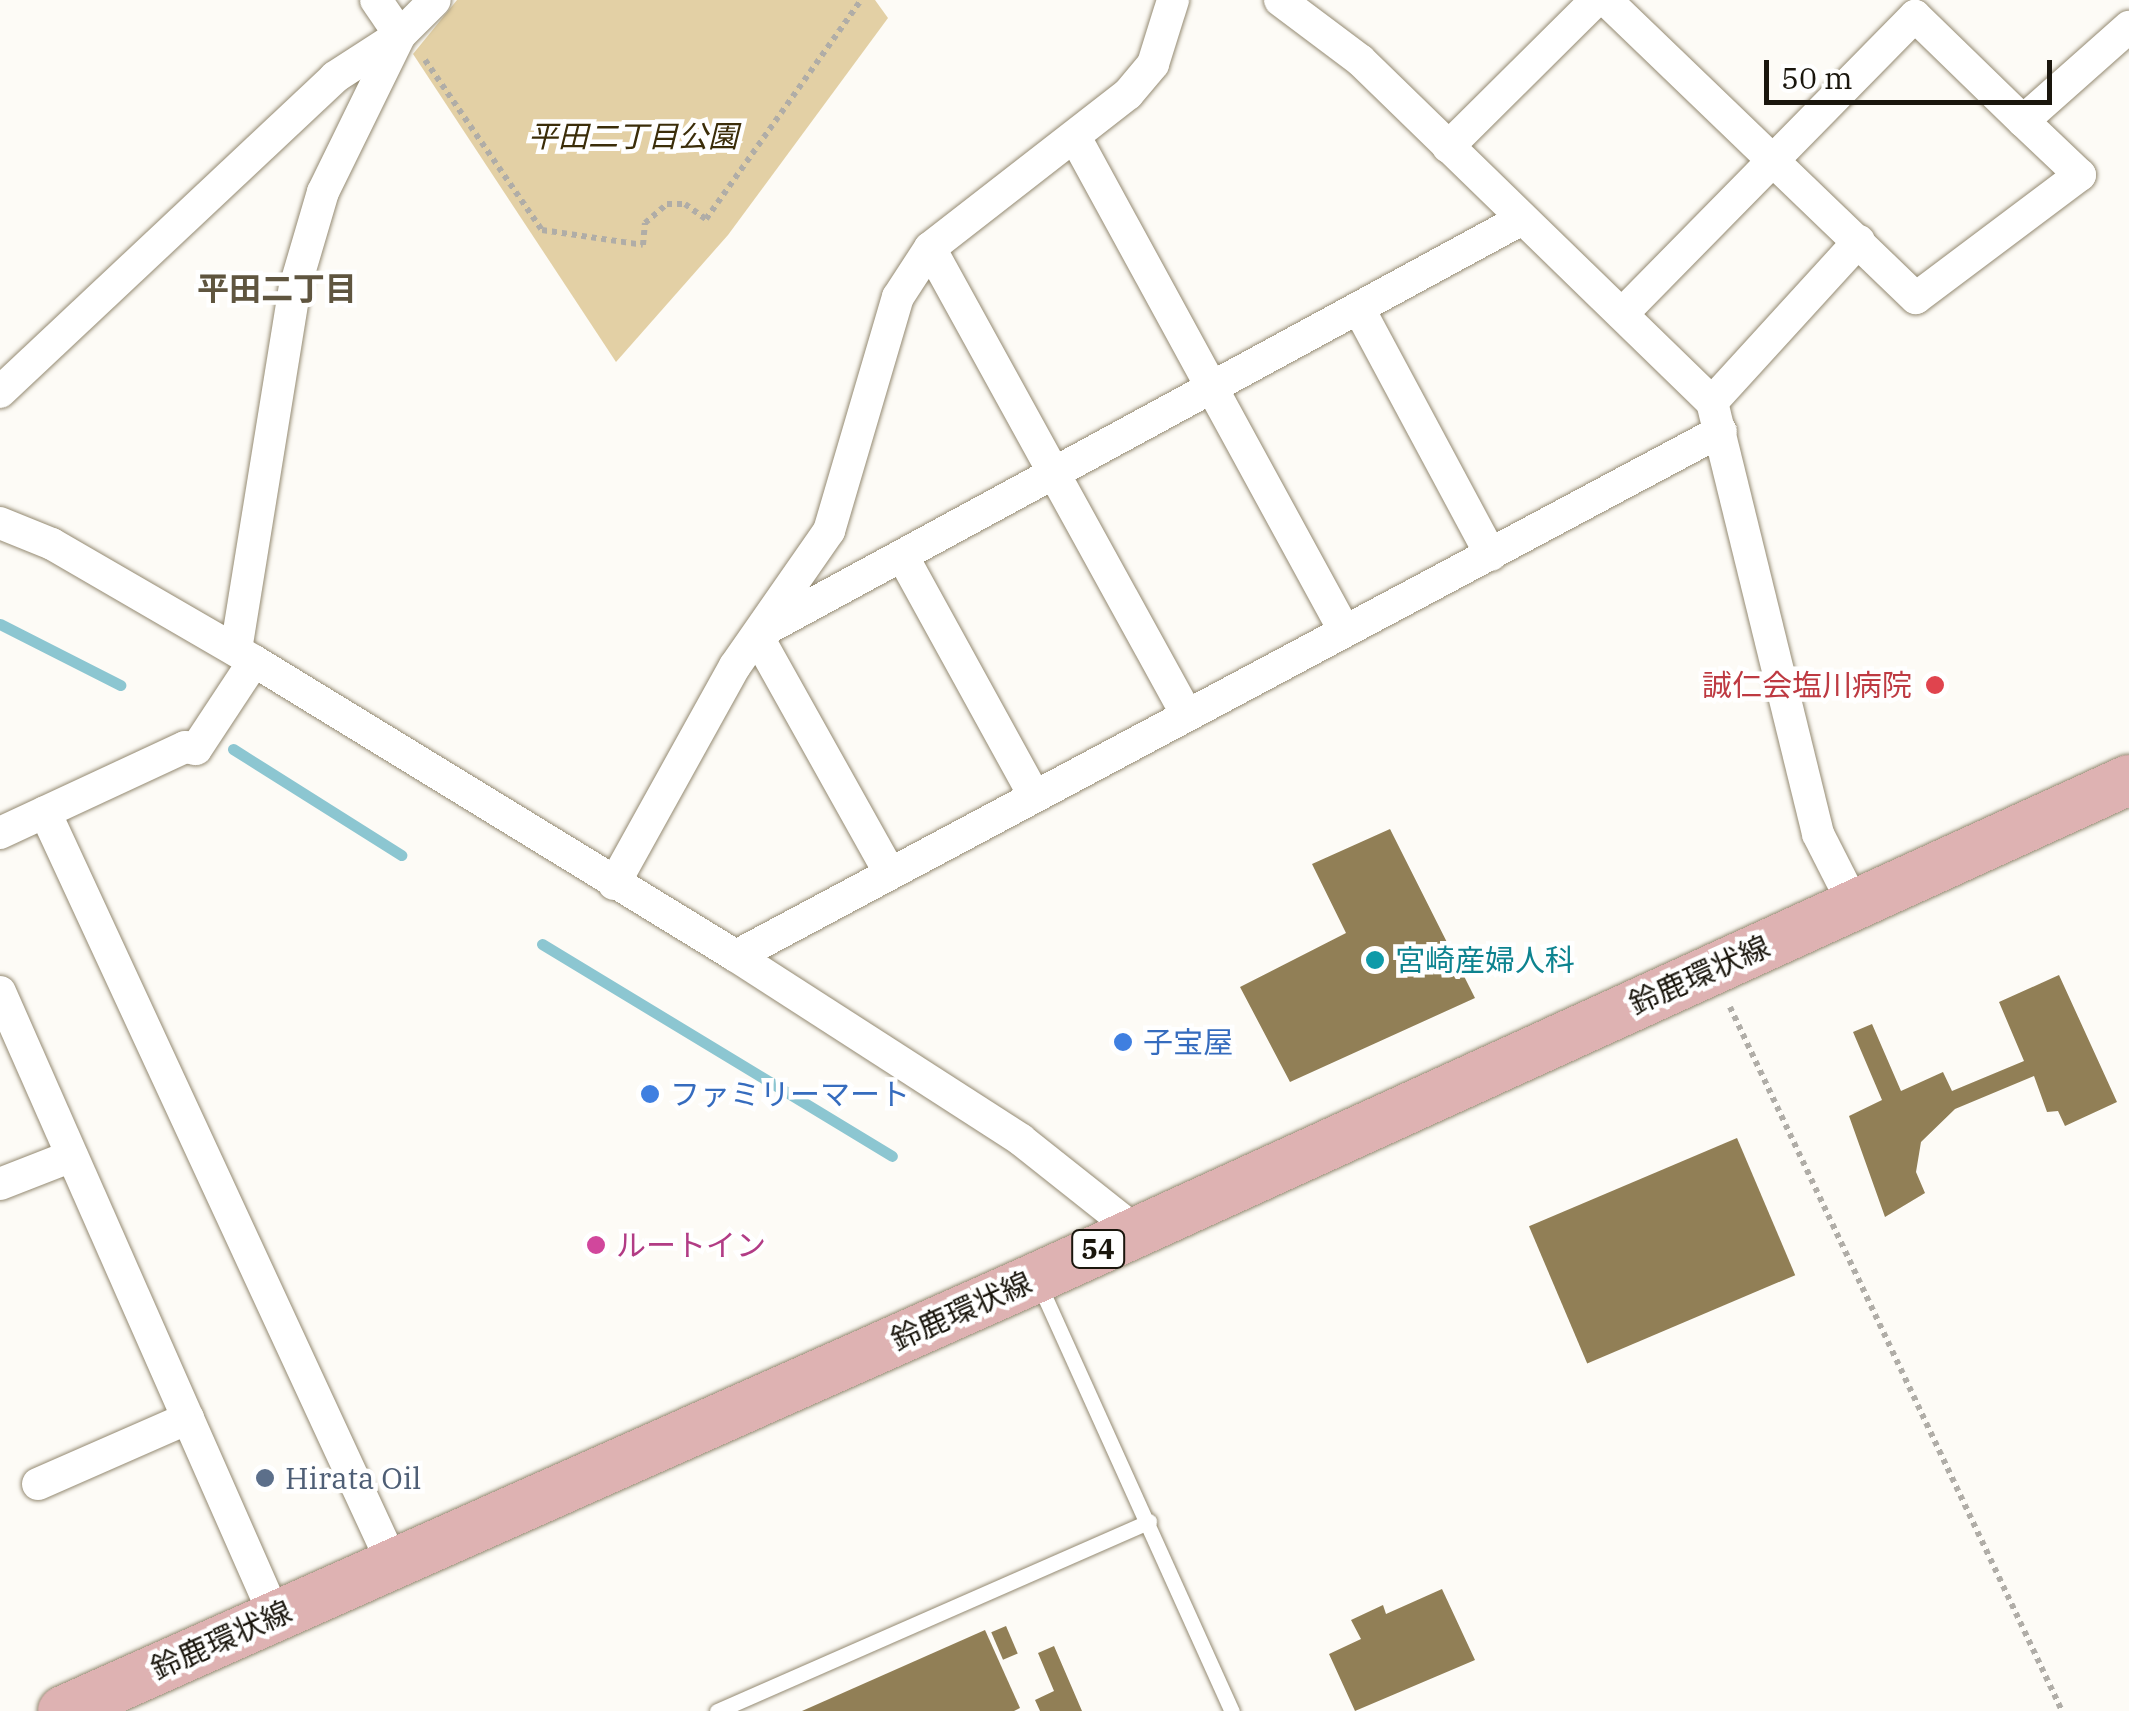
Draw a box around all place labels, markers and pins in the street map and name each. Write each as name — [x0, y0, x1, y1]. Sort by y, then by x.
place label: 誠仁会塩川病院 — [1702, 667, 1912, 703]
marker: 誠仁会塩川病院 — [1922, 672, 1948, 698]
place label: 宮崎産婦人科 — [1395, 942, 1575, 978]
marker: 宮崎産婦人科 — [1364, 949, 1386, 971]
place label: 子宝屋 — [1143, 1024, 1233, 1060]
marker: 子宝屋 — [1112, 1031, 1134, 1053]
place label: ファミリーマート — [670, 1076, 910, 1112]
marker: ファミリーマート — [639, 1083, 661, 1105]
place label: ルートイン — [616, 1227, 766, 1263]
marker: ルートイン — [585, 1234, 607, 1256]
place label: Hirata Oil — [285, 1460, 421, 1496]
marker: Hirata Oil — [254, 1467, 276, 1489]

